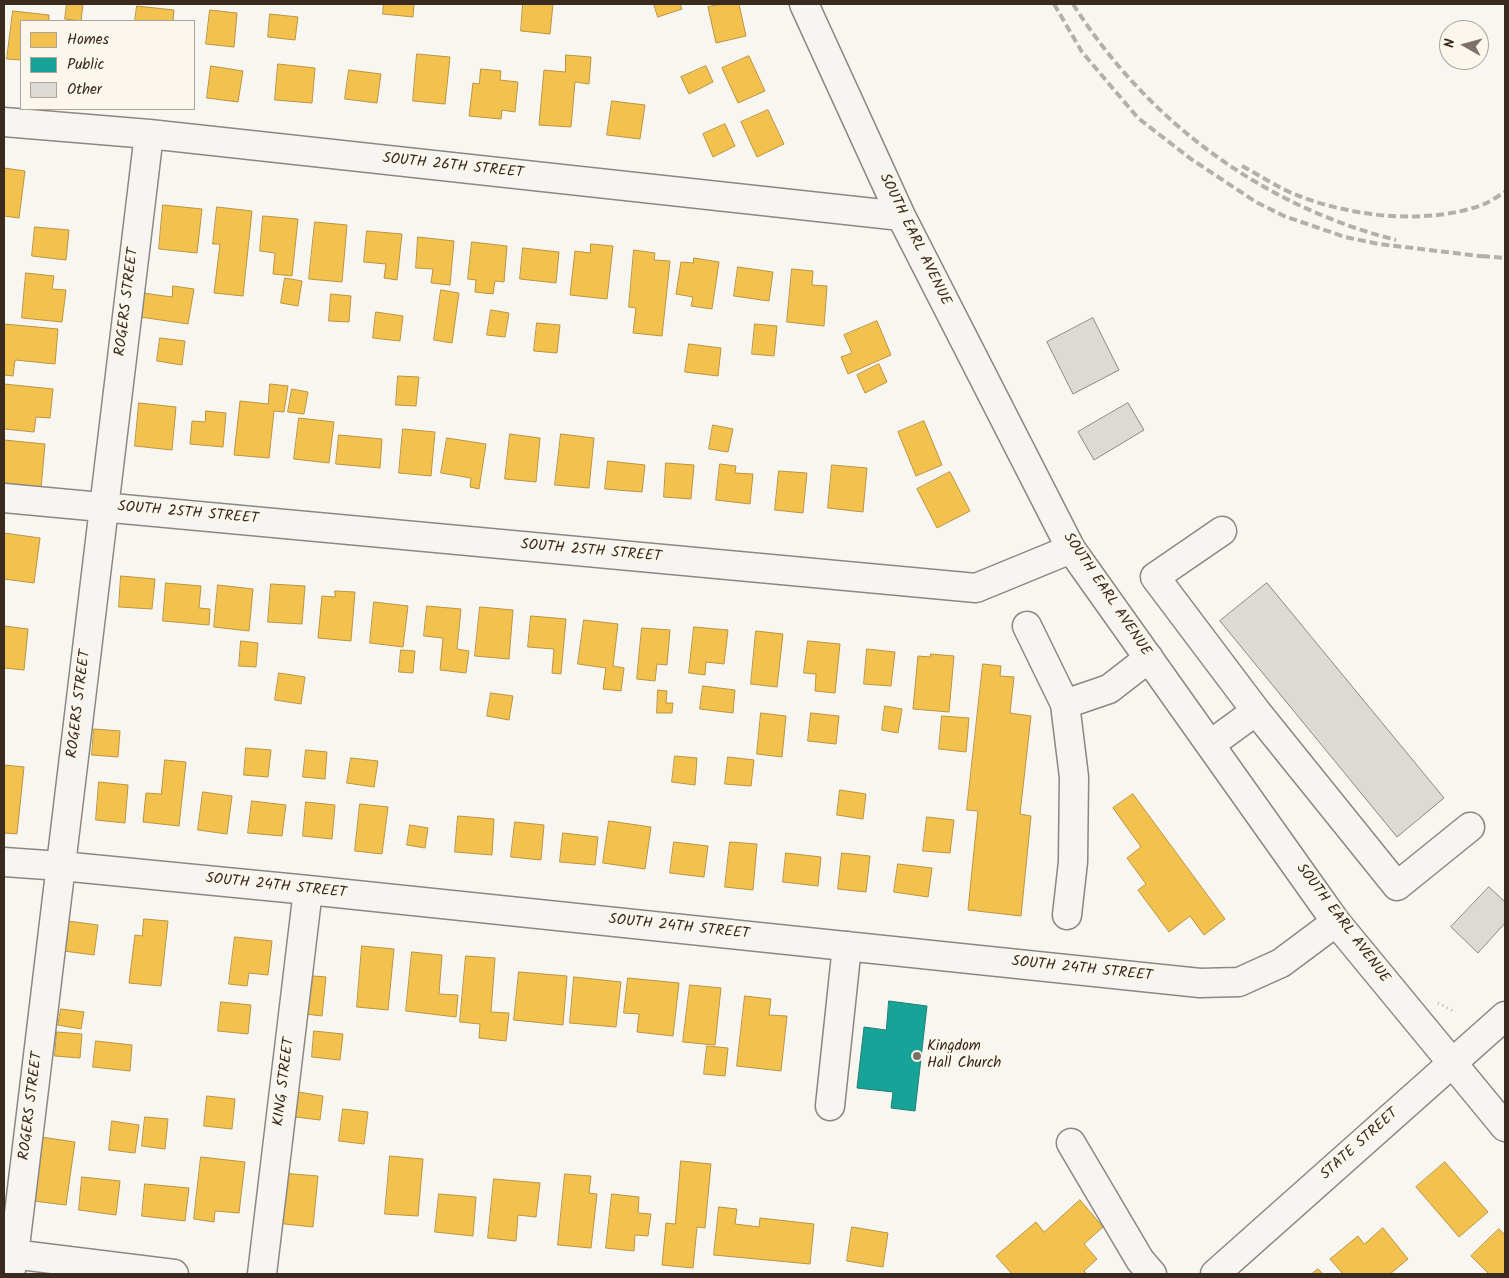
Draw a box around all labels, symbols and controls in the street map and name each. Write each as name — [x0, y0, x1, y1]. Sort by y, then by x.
legend — [20, 20, 195, 110]
north arrow — [1439, 20, 1489, 70]
text: Homes — [67, 28, 109, 52]
text: N — [1439, 38, 1462, 49]
text: Public — [67, 53, 104, 77]
text: Other — [67, 78, 102, 102]
street label: SOUTH 26TH STREET — [382, 151, 524, 183]
street label: SOUTH EARL AVENUE — [874, 171, 954, 309]
street label: ROGERS STREET — [112, 247, 144, 357]
street label: SOUTH 25TH STREET — [117, 499, 259, 529]
street label: SOUTH EARL AVENUE — [1058, 530, 1154, 660]
street label: SOUTH 25TH STREET — [520, 537, 662, 567]
street label: ROGERS STREET — [64, 649, 96, 759]
street label: SOUTH EARL AVENUE — [1291, 861, 1393, 987]
street label: SOUTH 24TH STREET — [205, 871, 347, 903]
street label: SOUTH 24TH STREET — [608, 912, 750, 944]
street label: SOUTH 24TH STREET — [1011, 954, 1153, 986]
street label: KING STREET — [271, 1037, 299, 1127]
place label: Kingdom Hall Church — [927, 1038, 1001, 1073]
marker: Kingdom Hall Church — [911, 1050, 923, 1062]
street label: ROGERS STREET — [16, 1051, 48, 1161]
street label: STATE STREET — [1317, 1105, 1403, 1185]

